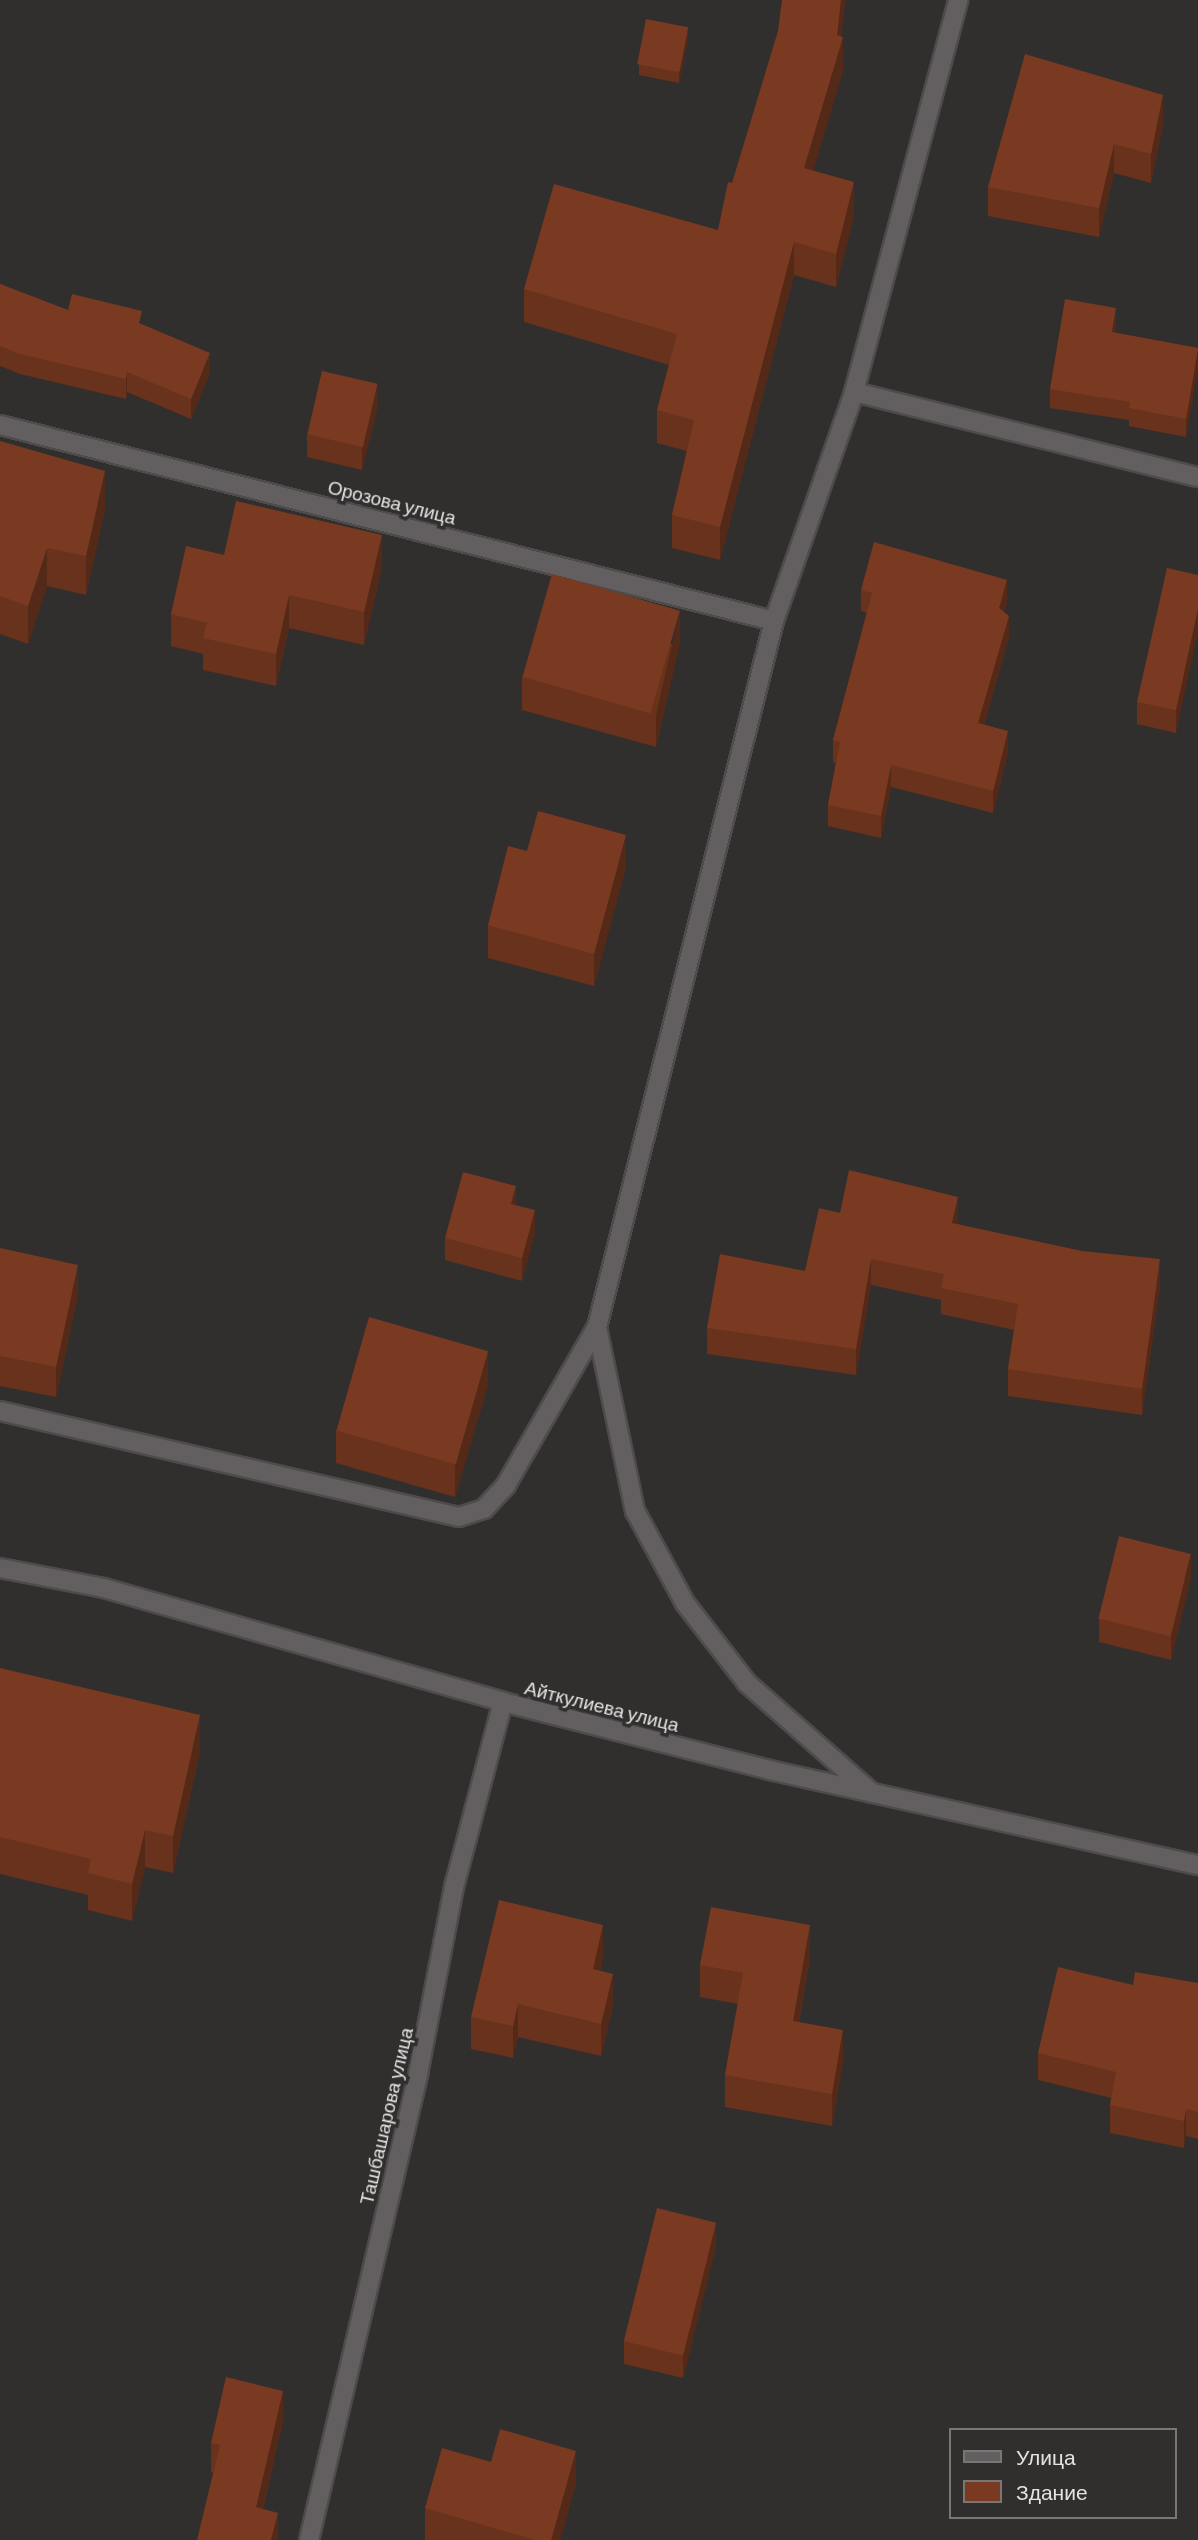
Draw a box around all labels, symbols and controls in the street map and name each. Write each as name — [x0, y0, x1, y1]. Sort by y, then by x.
street label: Орозова улица — [326, 475, 458, 529]
street label: Айткулиева улица — [522, 1676, 682, 1736]
street label: Ташбашарова улица — [355, 2025, 417, 2207]
legend — [950, 2428, 1177, 2519]
text: Улица — [1016, 2444, 1076, 2469]
text: Здание — [1016, 2479, 1088, 2504]

